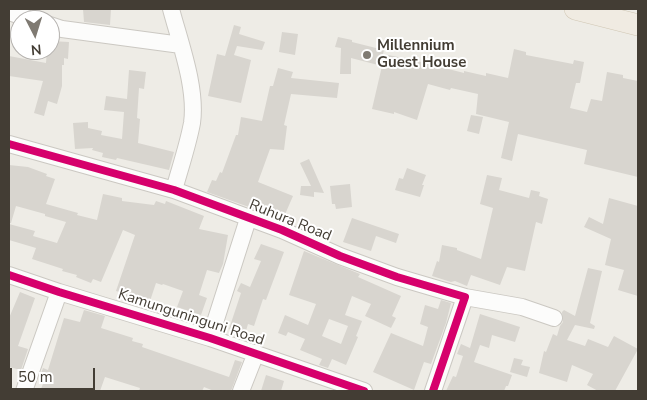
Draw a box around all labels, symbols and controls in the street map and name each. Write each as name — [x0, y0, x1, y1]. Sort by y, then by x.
north arrow — [10, 10, 60, 60]
place label: Millennium Guest House — [377, 37, 466, 72]
text: N — [30, 40, 42, 59]
marker: Millennium Guest House — [361, 49, 373, 61]
street label: Ruhura Road — [246, 196, 334, 246]
street label: Kamunguninguni Road — [116, 286, 266, 350]
scale bar — [12, 358, 98, 390]
text: 50 m — [18, 367, 53, 387]

